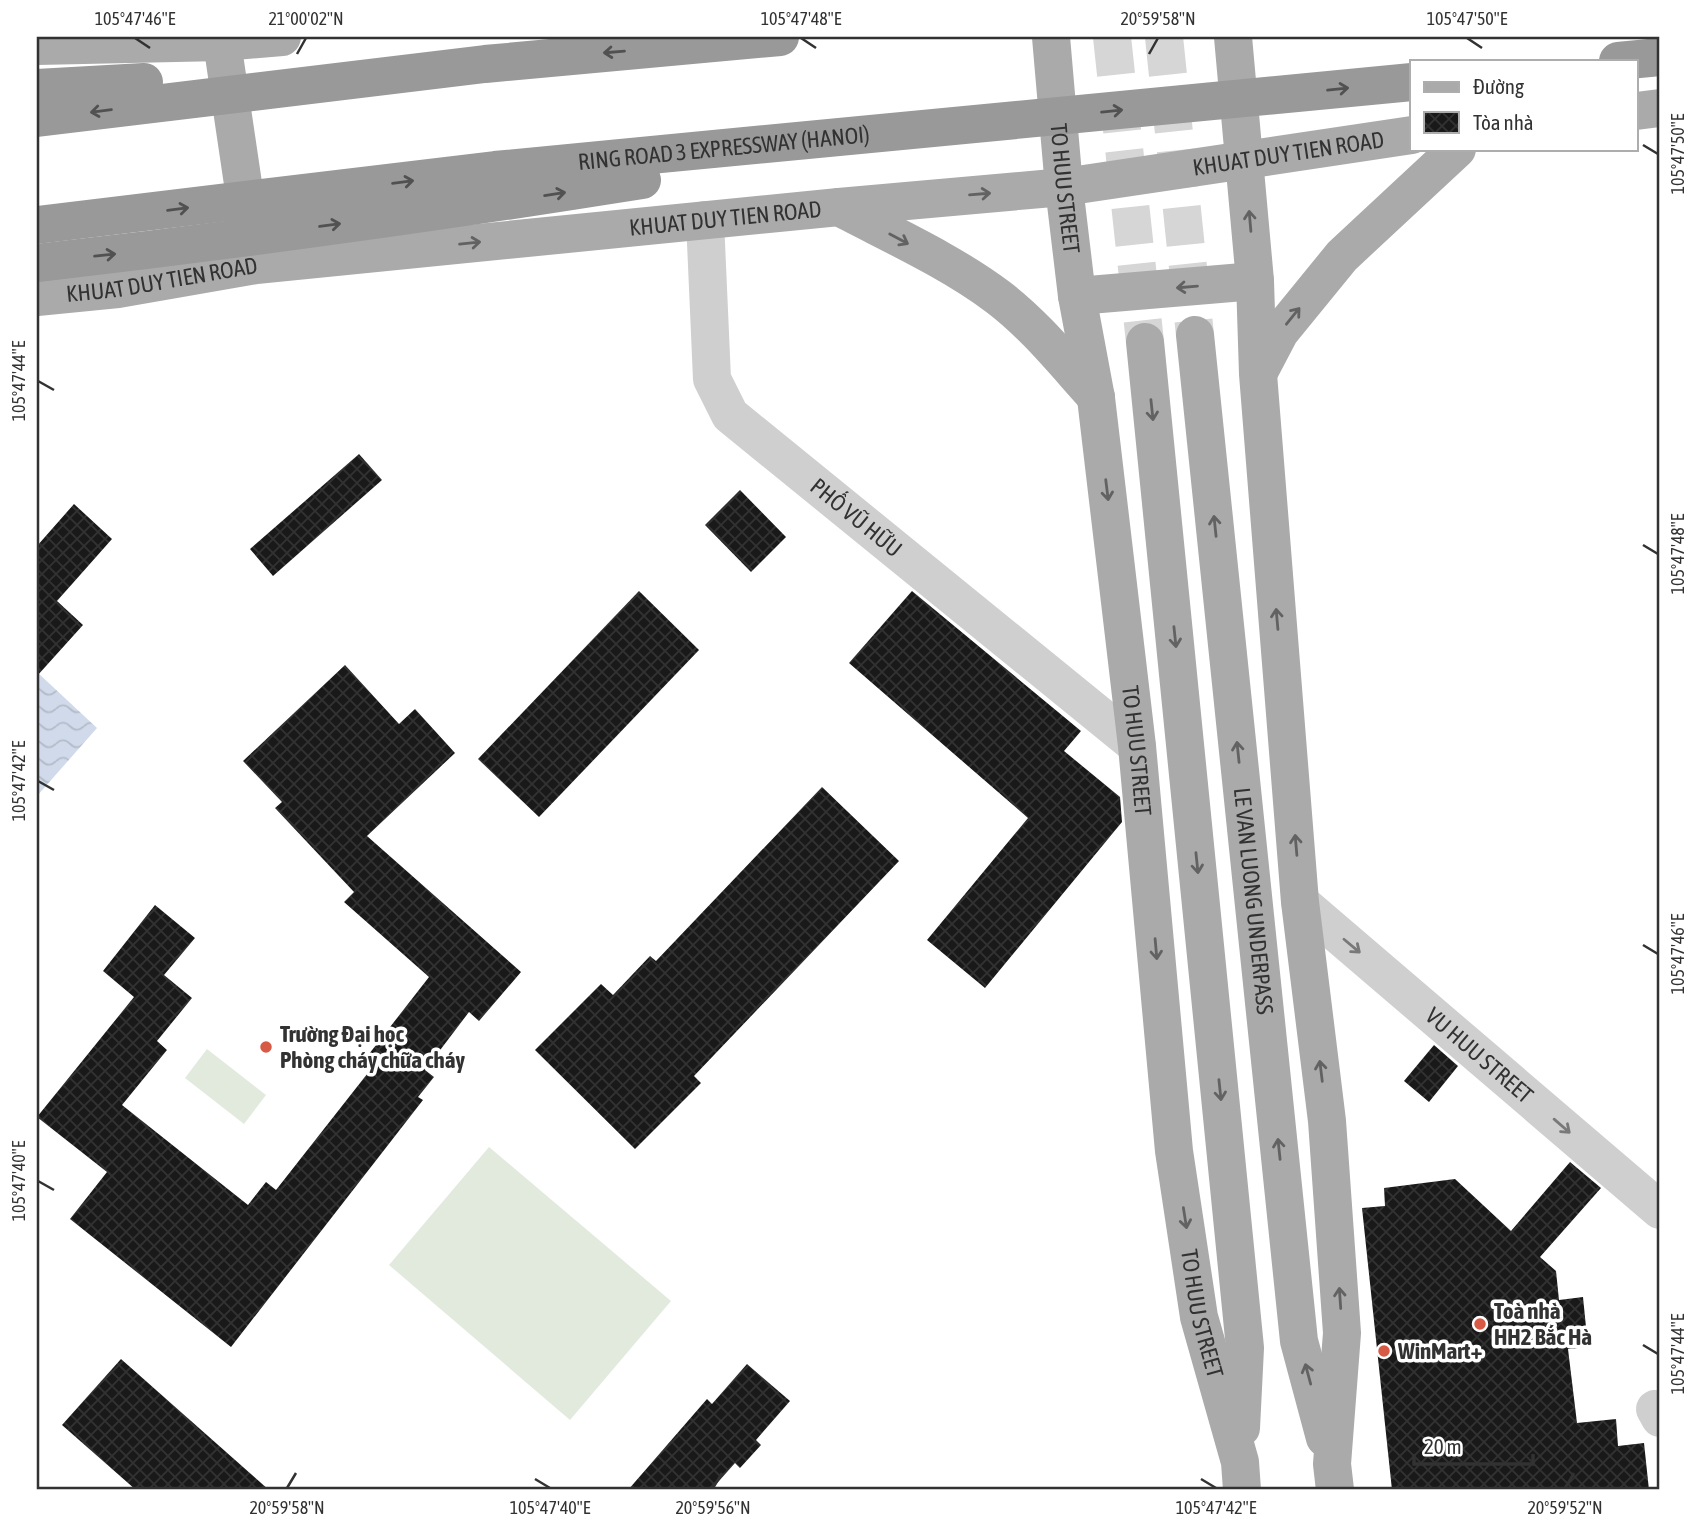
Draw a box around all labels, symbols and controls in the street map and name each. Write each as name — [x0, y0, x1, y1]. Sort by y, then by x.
text: 105°47'46"E — [95, 8, 176, 29]
text: 21°00'02"N — [268, 8, 344, 29]
text: 105°47'48"E — [761, 8, 842, 29]
text: 20°59'58"N — [1120, 8, 1196, 29]
text: 105°47'50"E — [1427, 8, 1508, 29]
one-way arrow — [603, 46, 626, 59]
legend — [1410, 60, 1638, 150]
text: Đường — [1473, 74, 1524, 98]
one-way arrow — [1326, 82, 1349, 95]
one-way arrow — [90, 104, 113, 117]
one-way arrow — [1100, 105, 1123, 118]
text: Tòa nhà — [1473, 110, 1534, 134]
text: 105°47'50"E — [1667, 113, 1688, 194]
street label: RING ROAD 3 EXPRESSWAY (HANOI) — [577, 121, 871, 175]
street label: TO HUU STREET — [1046, 122, 1085, 255]
street label: KHUAT DUY TIEN ROAD — [1191, 126, 1386, 181]
one-way arrow — [392, 175, 414, 188]
one-way arrow — [544, 187, 566, 200]
one-way arrow — [968, 187, 991, 200]
street label: KHUAT DUY TIEN ROAD — [628, 196, 823, 241]
one-way arrow — [166, 203, 188, 216]
one-way arrow — [1243, 210, 1256, 233]
one-way arrow — [318, 219, 341, 232]
one-way arrow — [888, 233, 909, 246]
one-way arrow — [458, 237, 481, 250]
one-way arrow — [93, 248, 115, 261]
street label: KHUAT DUY TIEN ROAD — [65, 252, 259, 307]
one-way arrow — [1176, 281, 1199, 294]
one-way arrow — [1285, 307, 1301, 325]
text: 105°47'44"E — [8, 340, 29, 421]
one-way arrow — [1146, 399, 1159, 421]
street label: PHỐ VŨ HỮU — [805, 473, 907, 562]
one-way arrow — [1100, 478, 1113, 501]
text: 105°47'48"E — [1667, 513, 1688, 594]
one-way arrow — [1208, 515, 1221, 538]
one-way arrow — [1270, 608, 1283, 630]
one-way arrow — [1168, 625, 1181, 648]
street label: TO HUU STREET — [1117, 684, 1156, 817]
text: 105°47'42"E — [8, 740, 29, 821]
one-way arrow — [1231, 741, 1244, 764]
street label: LE VAN LUONG UNDERPASS — [1229, 786, 1278, 1016]
one-way arrow — [1289, 835, 1302, 857]
one-way arrow — [1191, 851, 1204, 874]
text: 105°47'46"E — [1667, 913, 1688, 994]
one-way arrow — [1150, 937, 1163, 960]
one-way arrow — [1343, 938, 1361, 954]
street label: VU HUU STREET — [1420, 1002, 1538, 1108]
place label: Trường Đại học Phòng cháy chữa cháy — [280, 1021, 465, 1073]
marker: Trường Đại học Phòng cháy chữa cháy — [258, 1039, 274, 1055]
one-way arrow — [1314, 1061, 1327, 1083]
one-way arrow — [1213, 1078, 1226, 1100]
one-way arrow — [1553, 1118, 1571, 1134]
one-way arrow — [1272, 1138, 1285, 1161]
text: 105°47'40"E — [8, 1140, 29, 1221]
one-way arrow — [1178, 1206, 1191, 1229]
street label: TO HUU STREET — [1176, 1247, 1228, 1381]
one-way arrow — [1333, 1287, 1346, 1310]
place label: Toà nhà HH2 Bắc Hà — [1494, 1298, 1592, 1350]
text: 105°47'44"E — [1667, 1313, 1688, 1394]
marker: Toà nhà HH2 Bắc Hà — [1472, 1316, 1488, 1332]
place label: WinMart+ — [1397, 1338, 1482, 1364]
marker: WinMart+ — [1376, 1343, 1392, 1359]
one-way arrow — [1301, 1364, 1314, 1386]
scale bar — [1414, 1422, 1532, 1466]
text: 20 m — [1424, 1434, 1462, 1458]
text: 20°59'58"N — [249, 1497, 325, 1518]
text: 105°47'40"E — [510, 1497, 591, 1518]
text: 20°59'56"N — [675, 1497, 751, 1518]
text: 105°47'42"E — [1176, 1497, 1257, 1518]
text: 20°59'52"N — [1527, 1497, 1603, 1518]

